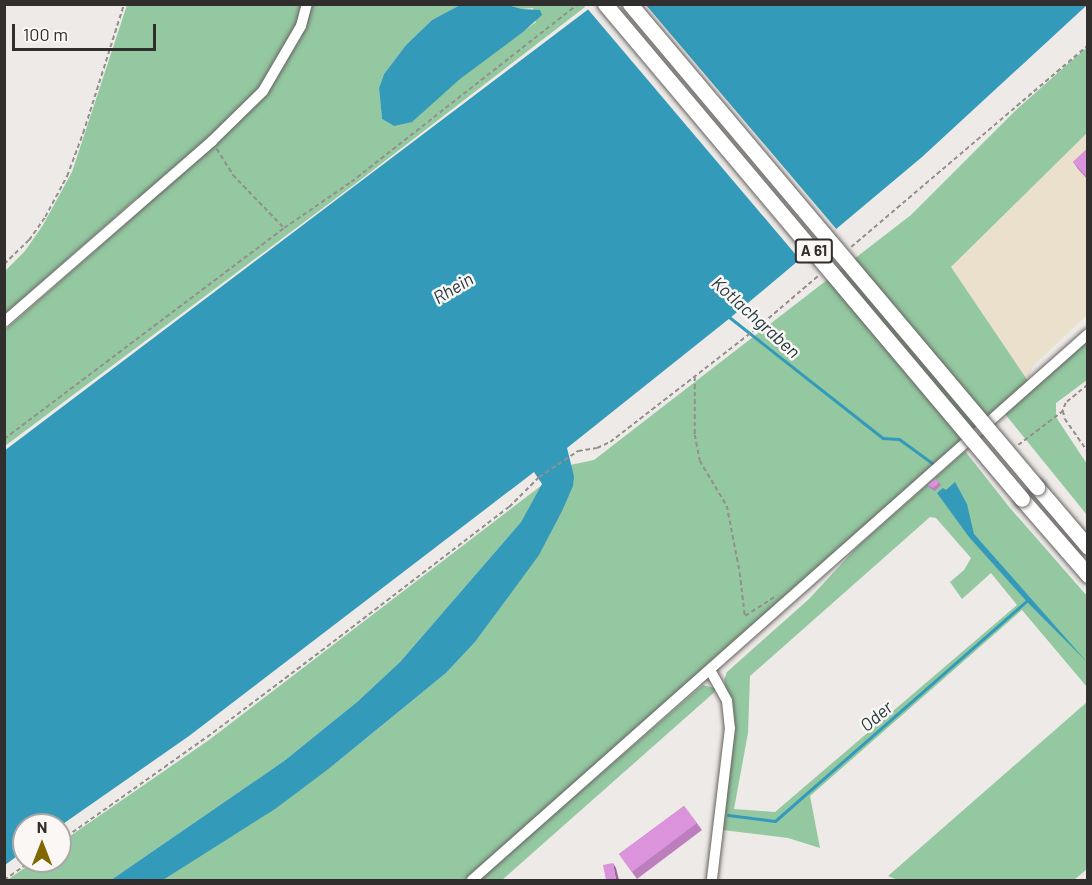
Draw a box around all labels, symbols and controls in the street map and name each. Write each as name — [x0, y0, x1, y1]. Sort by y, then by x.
scale bar — [15, 12, 159, 50]
text: 100 m — [23, 23, 68, 45]
road number: A 61 — [794, 239, 834, 263]
water label: Rhein — [429, 268, 477, 308]
water label: Kotlachgraben — [707, 272, 805, 362]
water label: Oder — [855, 696, 897, 736]
north arrow — [12, 813, 72, 873]
text: N — [37, 817, 47, 836]

